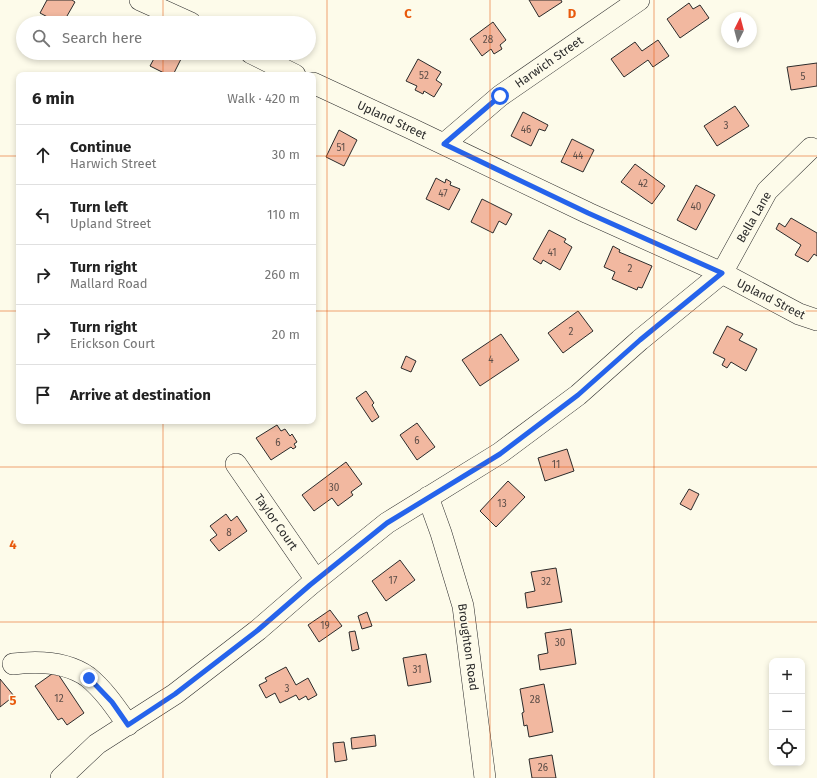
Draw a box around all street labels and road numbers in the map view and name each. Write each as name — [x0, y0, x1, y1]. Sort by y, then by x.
street label: Harwich Street — [512, 33, 586, 91]
street label: Upland Street — [355, 98, 430, 142]
street label: Bella Lane — [734, 189, 774, 245]
street label: Upland Street — [734, 276, 808, 323]
street label: Taylor Court — [251, 491, 301, 553]
street label: Broughton Road — [455, 603, 481, 691]

